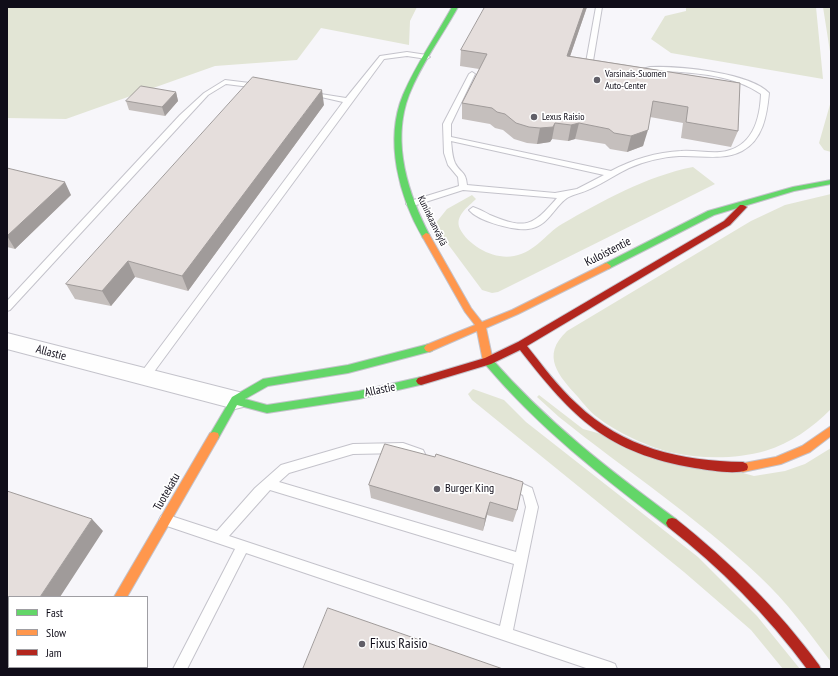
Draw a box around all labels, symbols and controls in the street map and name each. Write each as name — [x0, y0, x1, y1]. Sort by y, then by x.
place label: Varsinais-Suomen Auto-Center — [605, 68, 666, 92]
marker: Varsinais-Suomen Auto-Center — [592, 75, 602, 85]
place label: Lexus Raisio — [542, 111, 584, 123]
marker: Lexus Raisio — [529, 112, 539, 122]
street label: Kuninkaanväylä — [415, 194, 449, 248]
street label: Kuloistentie — [583, 234, 633, 270]
street label: Allastie — [34, 342, 68, 364]
street label: Allastie — [363, 380, 397, 400]
street label: Tuotekatu — [151, 471, 183, 513]
place label: Burger King — [445, 482, 494, 496]
marker: Burger King — [432, 484, 442, 494]
legend — [8, 596, 148, 668]
text: Fast — [46, 605, 63, 620]
text: Slow — [46, 625, 66, 640]
place label: Fixus Raisio — [370, 636, 428, 652]
marker: Fixus Raisio — [357, 639, 367, 649]
text: Jam — [46, 645, 62, 660]

